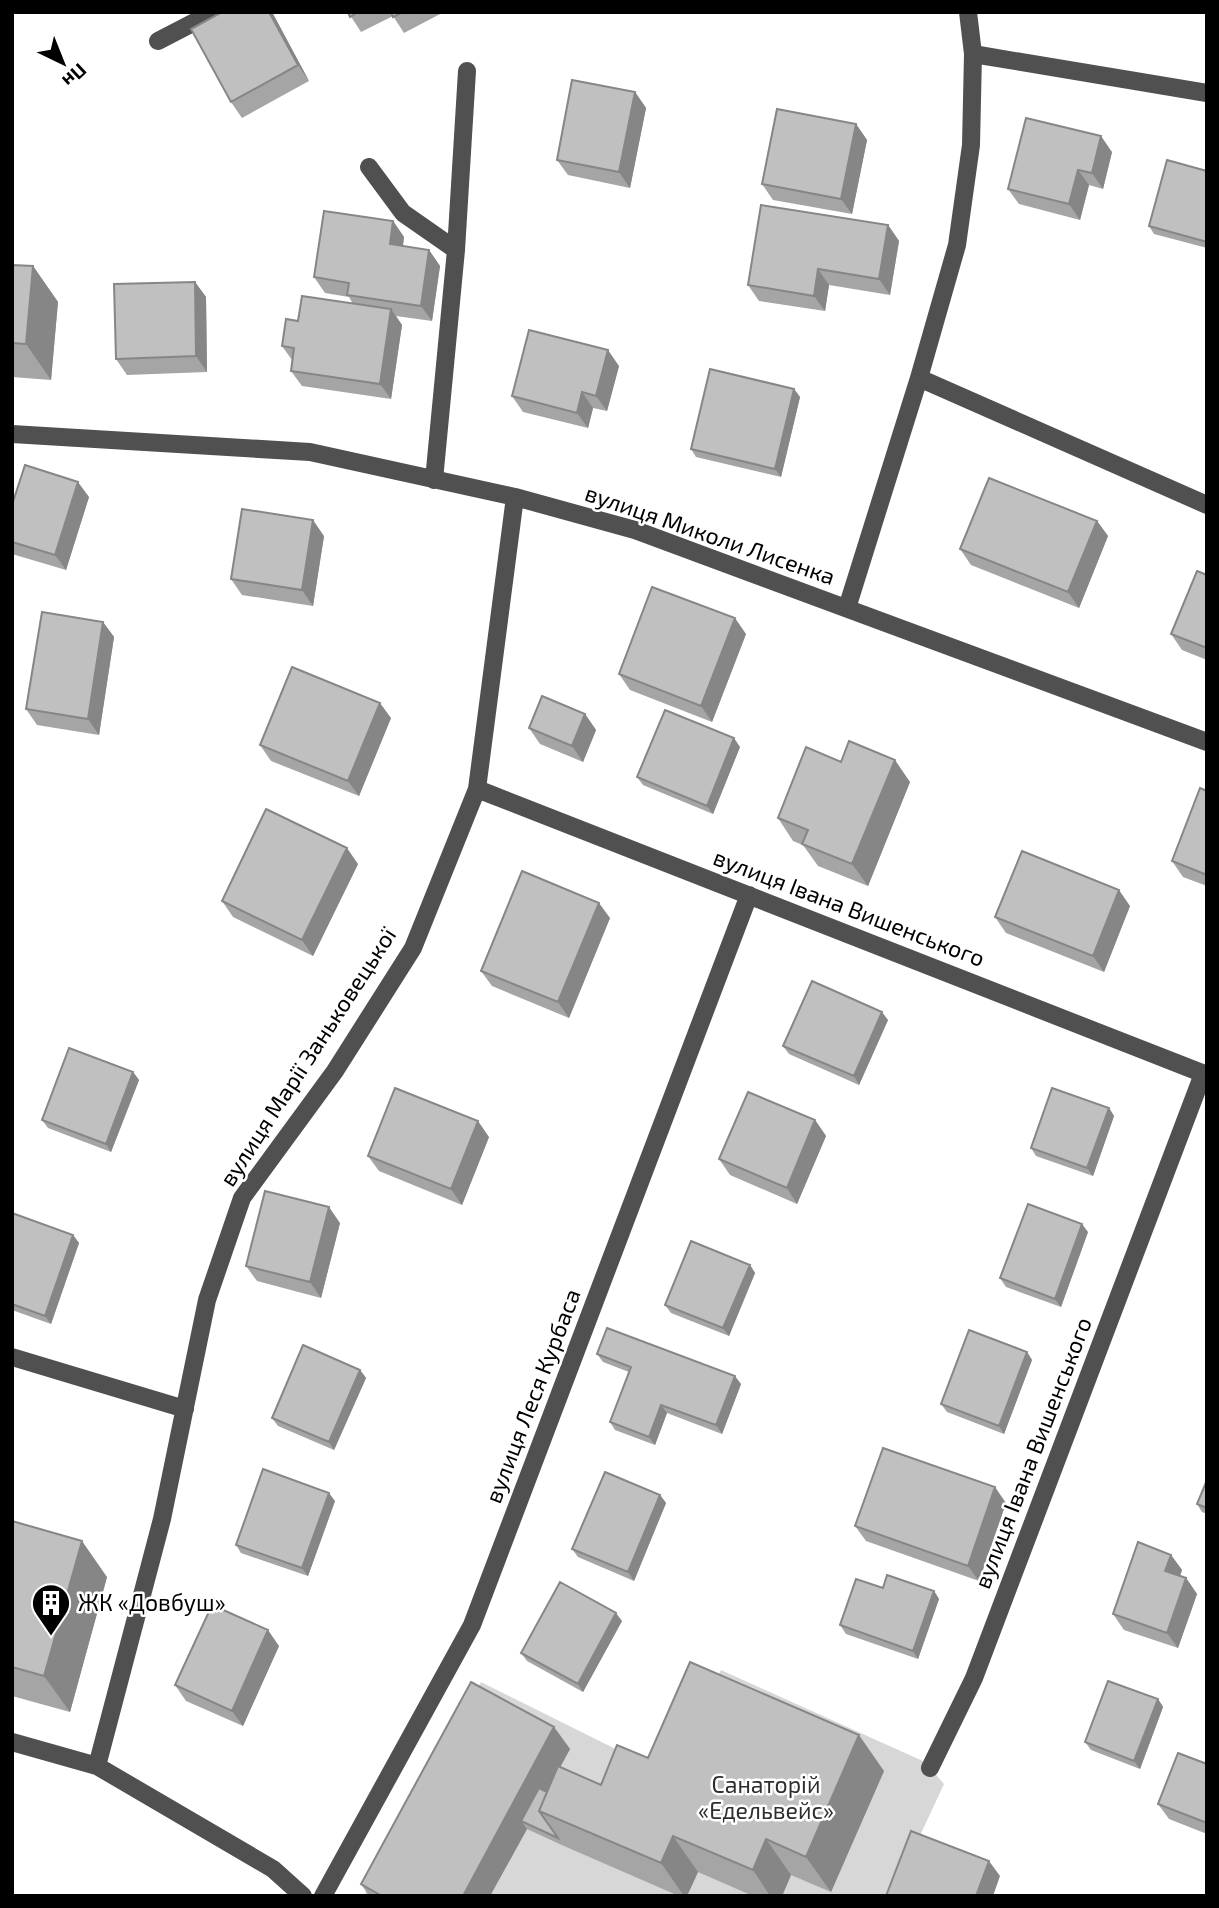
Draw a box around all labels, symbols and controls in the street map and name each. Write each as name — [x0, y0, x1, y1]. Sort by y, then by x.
north arrow — [28, 28, 98, 98]
text: Пн — [58, 59, 92, 93]
street label: вулиця Миколи Лисенка — [581, 478, 839, 591]
street label: вулиця Івана Вишенського — [709, 842, 989, 973]
street label: вулиця Марії Заньковецької — [213, 922, 402, 1191]
street label: вулиця Леся Курбаса — [478, 1285, 587, 1507]
street label: вулиця Івана Вишенського — [967, 1313, 1098, 1593]
building icon: ЖК «Довбуш» — [30, 1582, 72, 1637]
place label: ЖК «Довбуш» — [78, 1588, 226, 1617]
park label: Санаторій «Едельвейс» — [698, 1770, 834, 1824]

